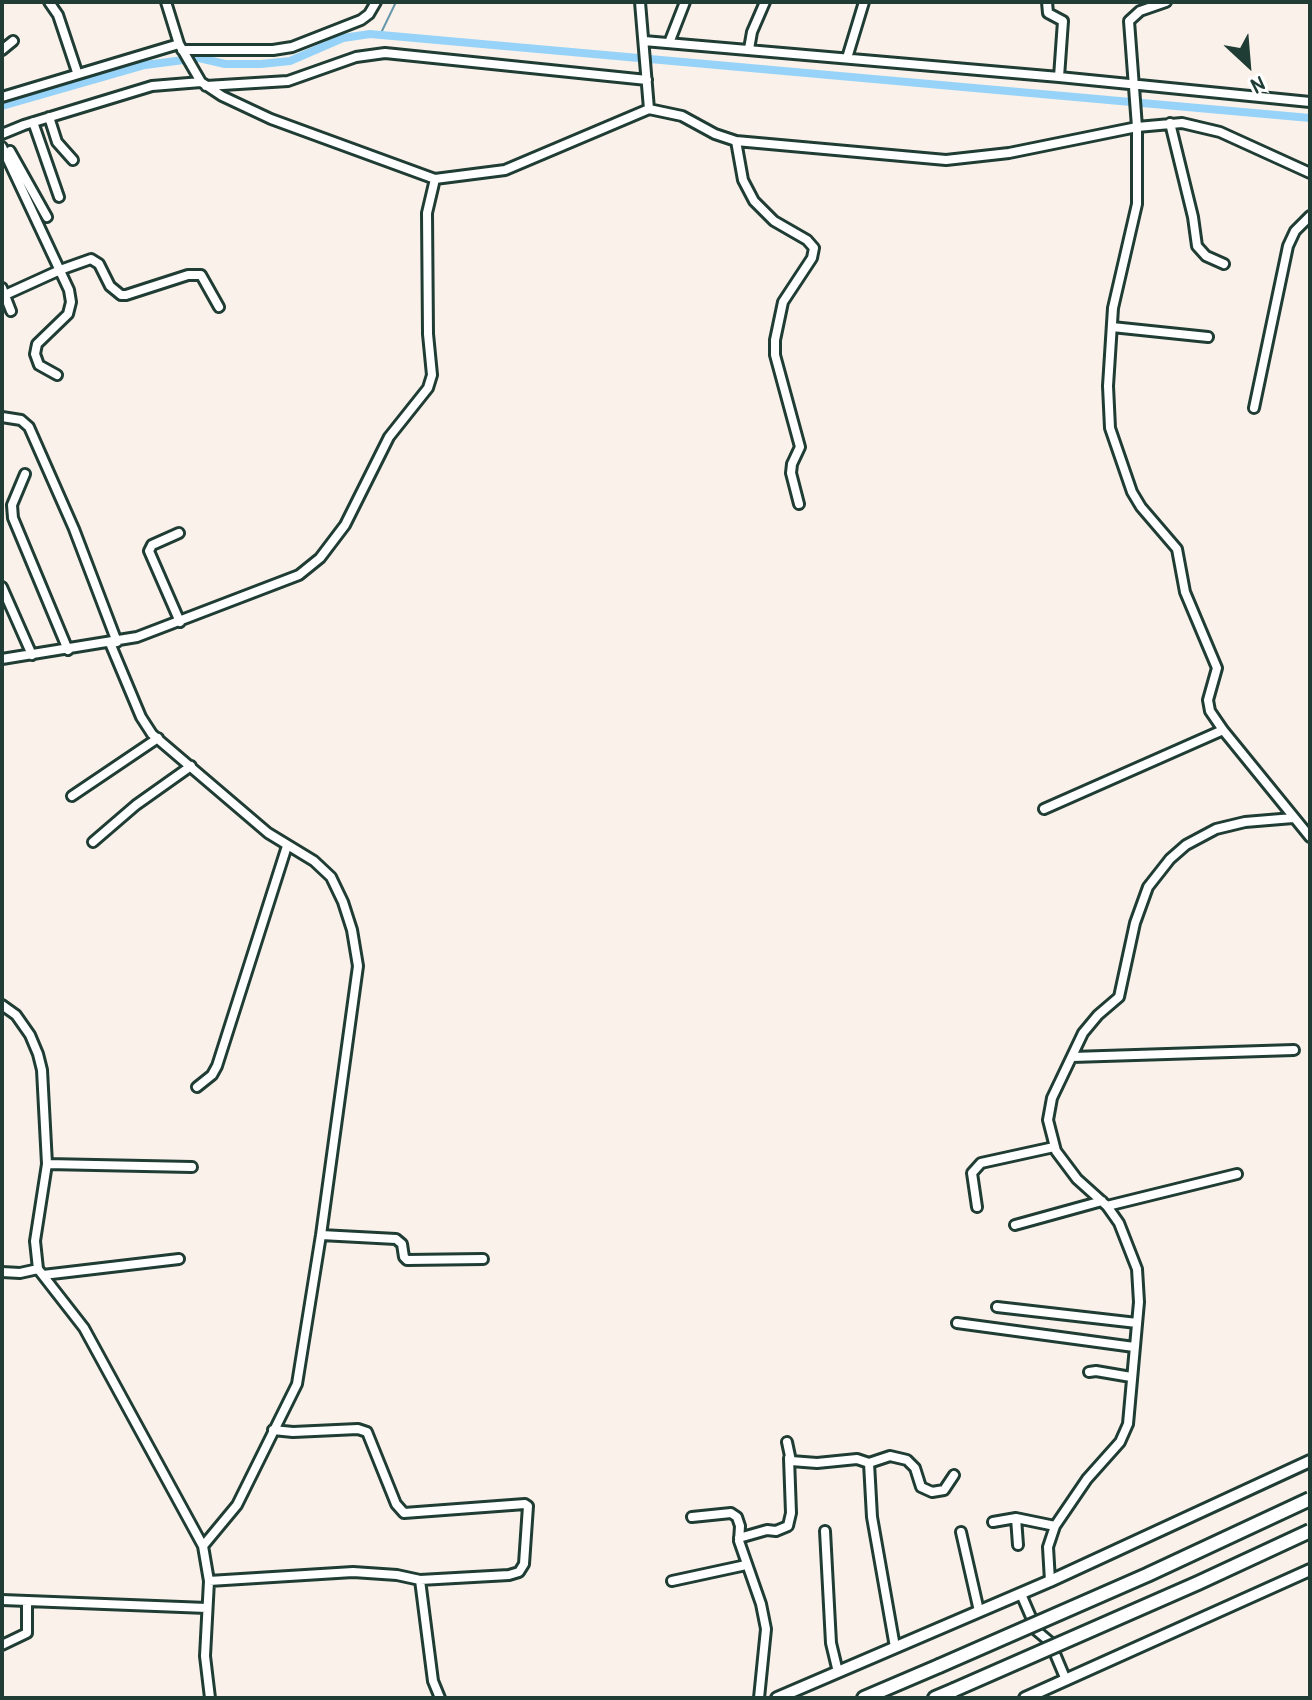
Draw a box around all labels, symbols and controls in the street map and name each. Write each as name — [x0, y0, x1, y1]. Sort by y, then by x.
north arrow — [1208, 24, 1288, 104]
text: N — [1247, 70, 1270, 102]

